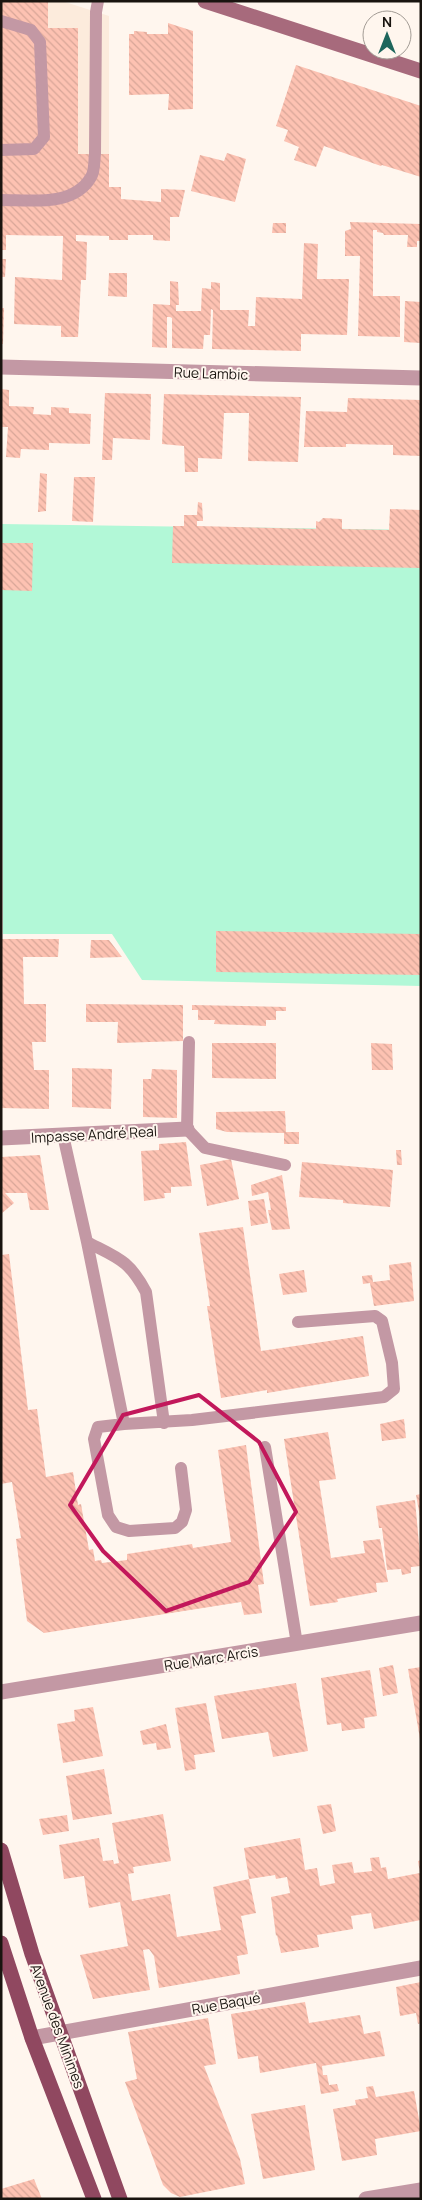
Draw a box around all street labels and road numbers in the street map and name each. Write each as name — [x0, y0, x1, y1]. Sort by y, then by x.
street label: Rue Lambic — [174, 362, 249, 384]
street label: Impasse André Real — [30, 1121, 158, 1147]
street label: Rue Marc Arcis — [163, 1641, 259, 1675]
street label: Avenue des Minimes — [27, 1961, 89, 2091]
street label: Rue Baqué — [190, 1988, 262, 2018]

